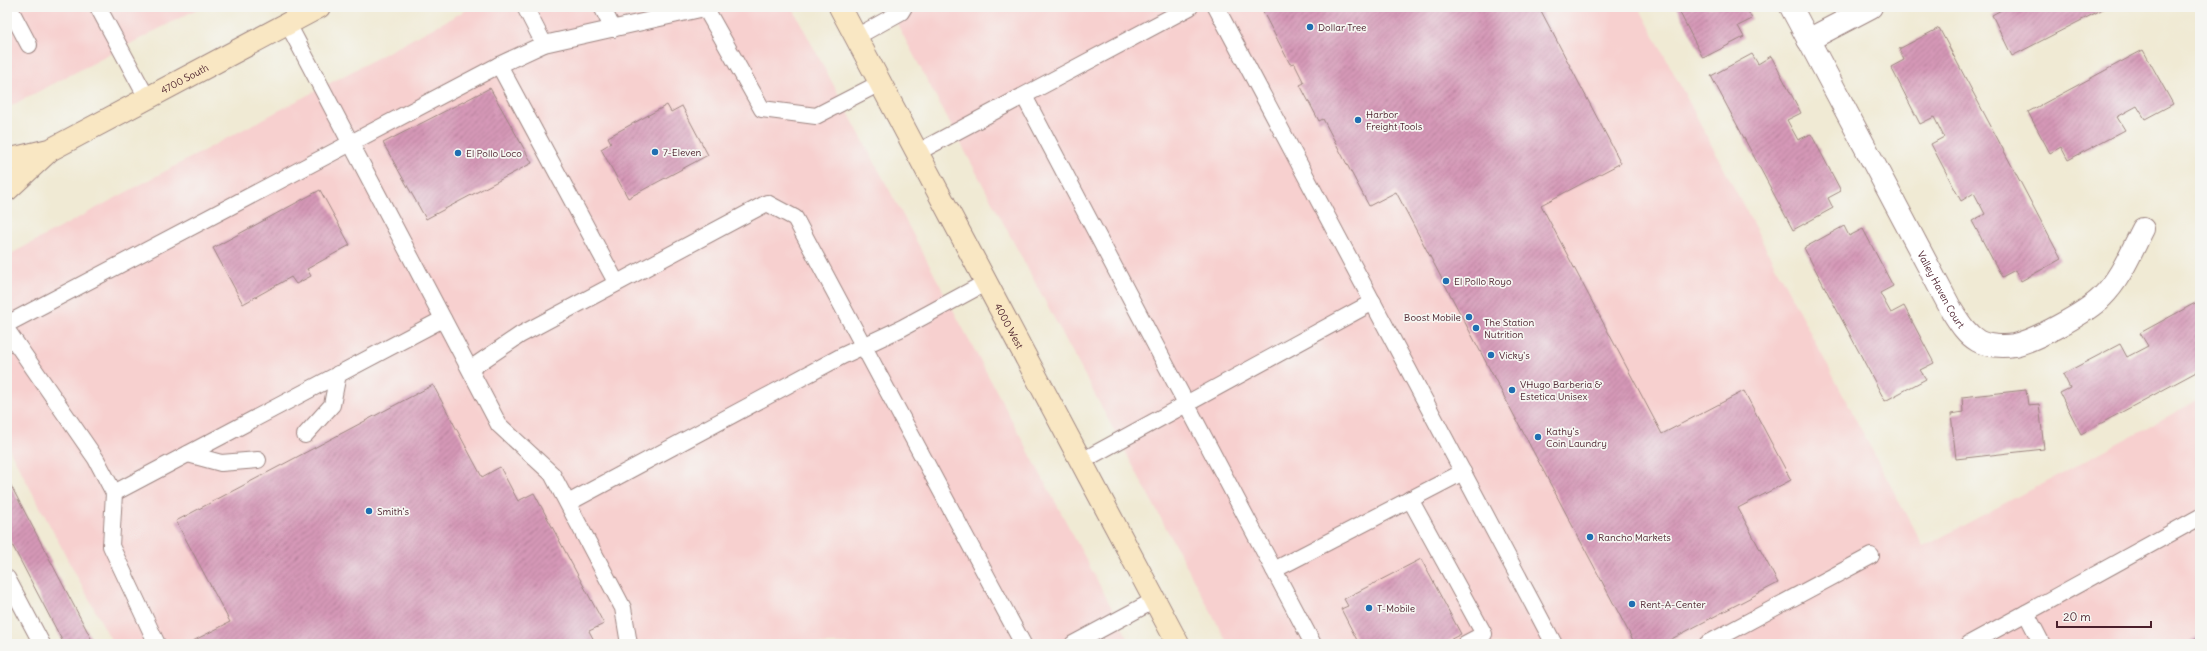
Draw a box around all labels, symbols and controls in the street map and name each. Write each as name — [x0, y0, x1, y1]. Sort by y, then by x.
place label: Dollar Tree — [1318, 21, 1366, 34]
marker: Dollar Tree — [1305, 22, 1315, 32]
street label: 4700 South — [158, 60, 211, 97]
place label: Harbor Freight Tools — [1366, 108, 1423, 133]
marker: Harbor Freight Tools — [1353, 115, 1363, 125]
place label: 7-Eleven — [663, 146, 702, 159]
place label: El Pollo Loco — [466, 147, 522, 160]
marker: 7-Eleven — [650, 147, 660, 157]
marker: El Pollo Loco — [453, 148, 463, 158]
street label: Valley Haven Court — [1915, 249, 1968, 331]
place label: El Pollo Royo — [1454, 275, 1512, 288]
marker: El Pollo Royo — [1441, 276, 1451, 286]
street label: 4000 West — [992, 301, 1027, 352]
place label: Boost Mobile — [1404, 311, 1461, 324]
marker: Boost Mobile — [1464, 312, 1474, 322]
place label: The Station Nutrition — [1484, 316, 1534, 341]
marker: The Station Nutrition — [1471, 323, 1481, 333]
place label: Vicky's — [1499, 349, 1530, 362]
marker: Vicky's — [1486, 350, 1496, 360]
place label: VHugo Barberia & Estetica Unisex — [1520, 378, 1602, 403]
marker: VHugo Barberia & Estetica Unisex — [1507, 385, 1517, 395]
place label: Kathy's Coin Laundry — [1546, 425, 1607, 450]
marker: Kathy's Coin Laundry — [1533, 432, 1543, 442]
place label: Smith's — [377, 505, 409, 518]
marker: Smith's — [364, 506, 374, 516]
place label: Rancho Markets — [1598, 531, 1671, 544]
marker: Rancho Markets — [1585, 532, 1595, 542]
place label: Rent-A-Center — [1640, 598, 1706, 611]
marker: Rent-A-Center — [1627, 599, 1637, 609]
place label: T-Mobile — [1377, 602, 1415, 615]
marker: T-Mobile — [1364, 603, 1374, 613]
scale bar — [2057, 603, 2151, 629]
text: 20 m — [2063, 609, 2091, 624]

